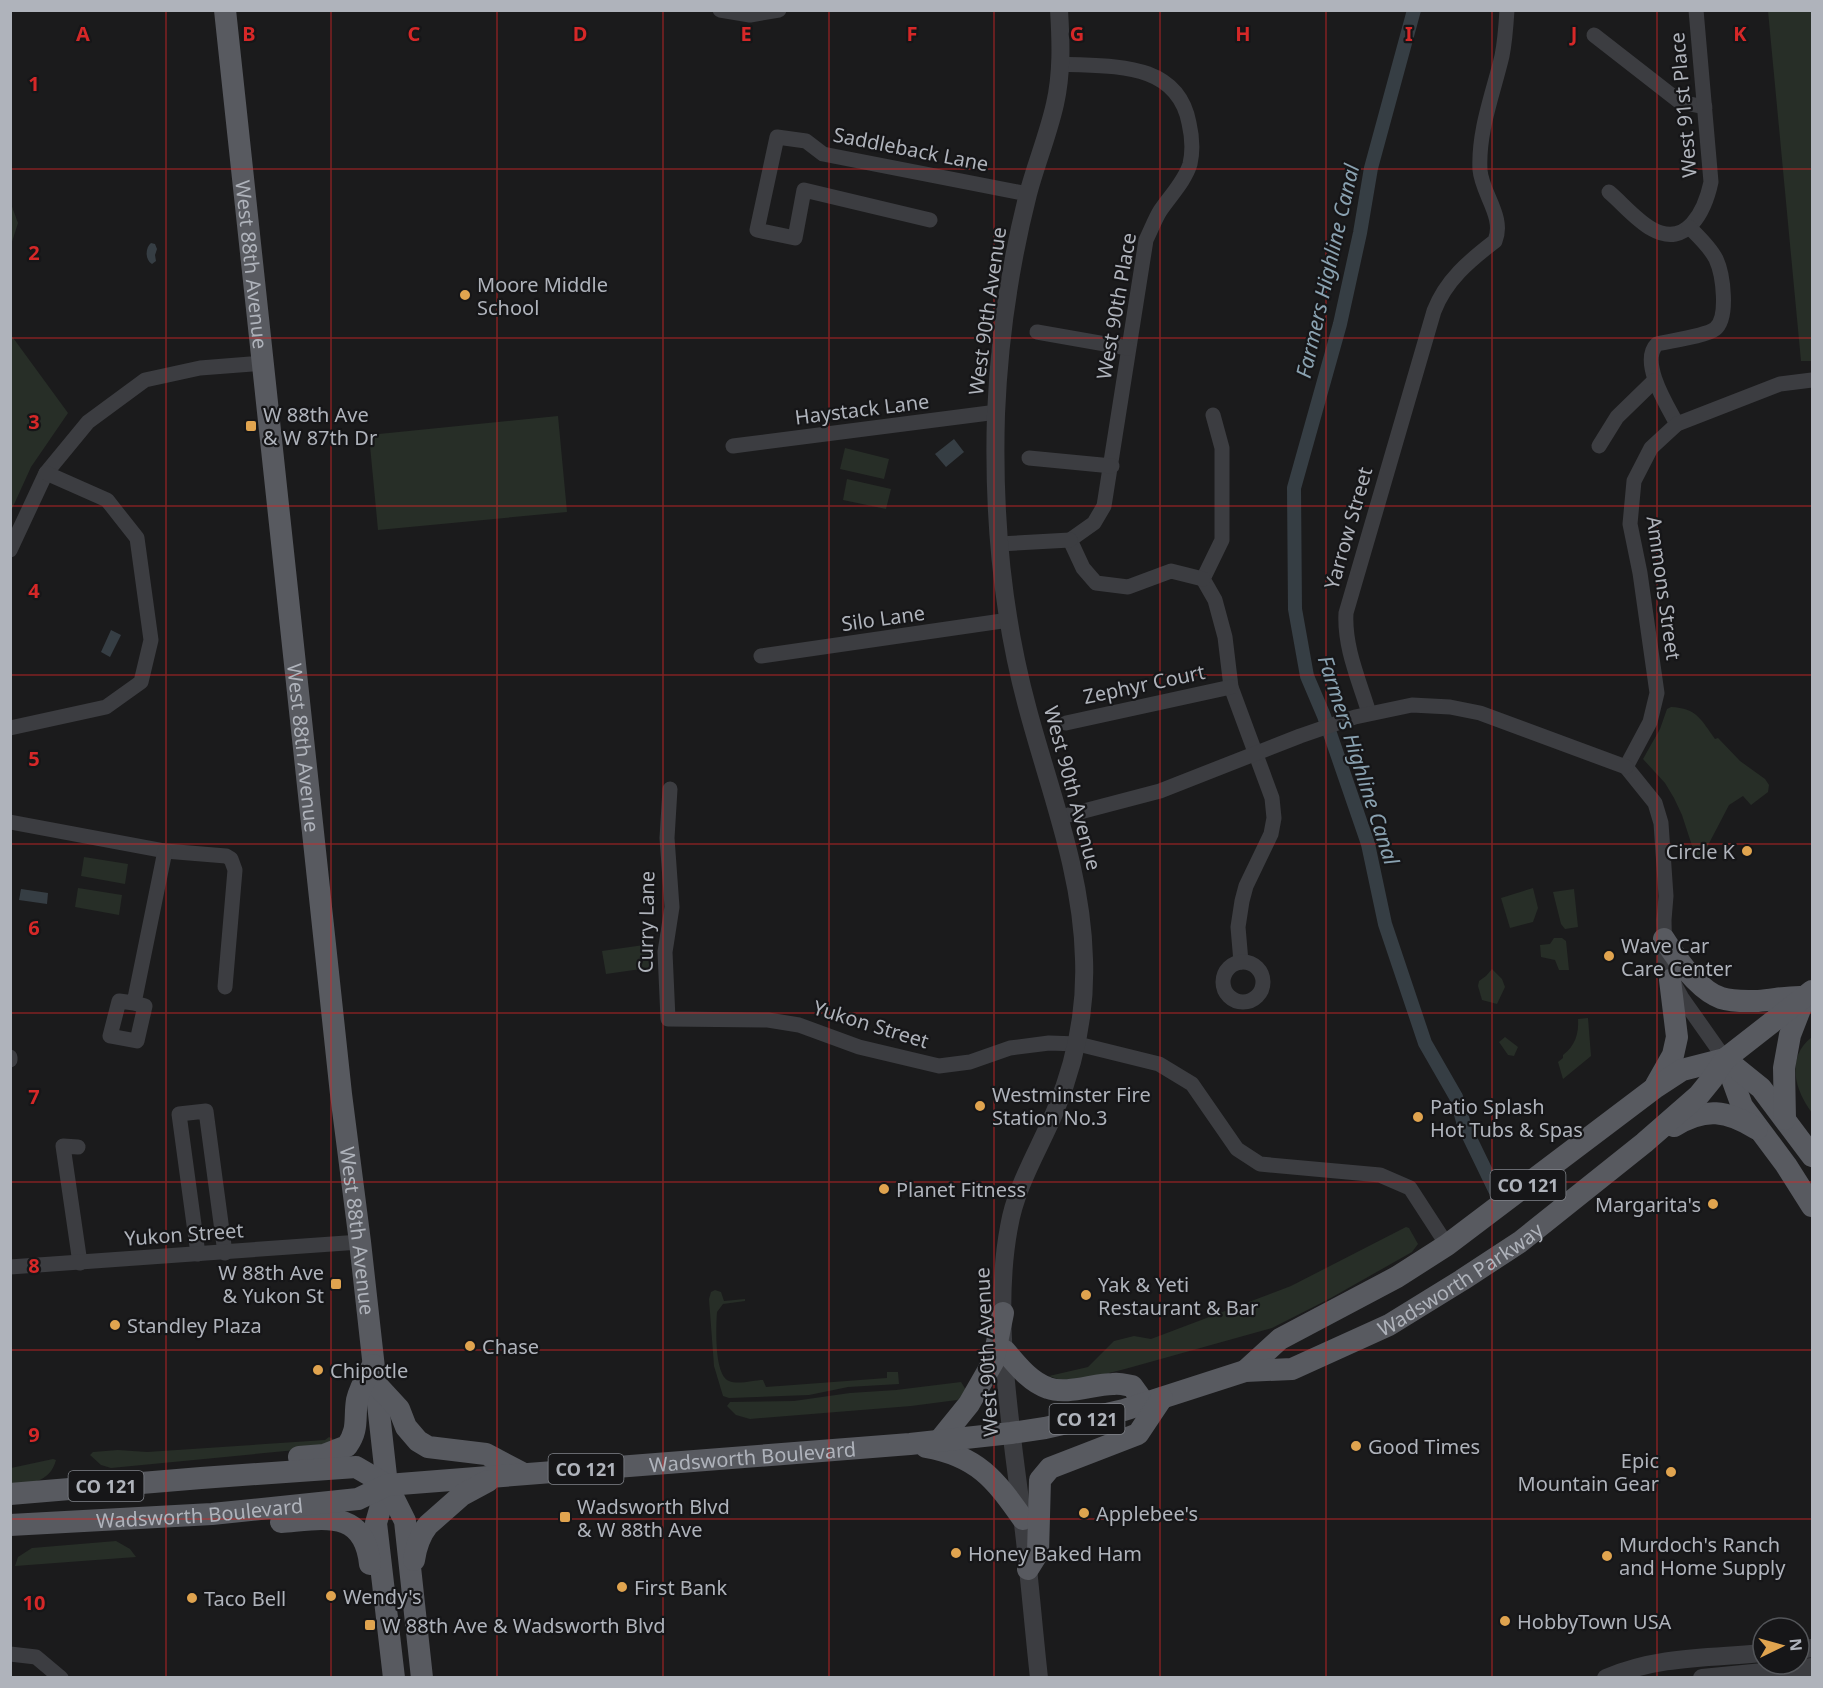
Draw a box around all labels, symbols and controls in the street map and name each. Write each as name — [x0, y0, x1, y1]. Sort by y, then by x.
text: A — [76, 20, 90, 47]
text: B — [242, 20, 256, 47]
text: C — [408, 20, 421, 47]
text: D — [573, 20, 587, 47]
text: E — [740, 20, 752, 47]
text: F — [907, 20, 917, 47]
text: G — [1070, 20, 1084, 47]
text: H — [1235, 20, 1251, 47]
text: I — [1405, 20, 1413, 47]
text: J — [1569, 20, 1577, 47]
text: K — [1733, 20, 1747, 47]
street label: West 91st Place — [1663, 31, 1703, 179]
text: 1 — [28, 70, 40, 97]
street label: Saddleback Lane — [831, 121, 991, 177]
water label: Farmers Highline Canal — [1289, 161, 1365, 381]
street label: West 88th Avenue — [230, 179, 275, 350]
street label: West 90th Avenue — [962, 225, 1012, 397]
street label: West 90th Place — [1090, 231, 1142, 381]
text: 2 — [28, 239, 40, 266]
place label: Moore Middle School — [477, 271, 608, 321]
marker: Moore Middle School — [458, 288, 472, 302]
street label: Haystack Lane — [793, 387, 931, 431]
place label: W 88th Ave & W 87th Dr — [263, 401, 377, 451]
text: 3 — [28, 408, 40, 435]
marker: W 88th Ave & W 87th Dr — [244, 419, 258, 433]
street label: Yarrow Street — [1318, 464, 1378, 592]
street label: Ammons Street — [1641, 514, 1687, 662]
text: 4 — [28, 577, 40, 604]
street label: Silo Lane — [840, 599, 926, 637]
water label: Farmers Highline Canal — [1312, 652, 1406, 869]
street label: Zephyr Court — [1081, 658, 1207, 710]
street label: West 88th Avenue — [282, 662, 326, 833]
street label: West 90th Avenue — [1038, 703, 1108, 873]
text: 5 — [28, 745, 40, 772]
place label: Circle K — [1666, 838, 1736, 865]
marker: Circle K — [1740, 844, 1754, 858]
street label: Curry Lane — [632, 871, 660, 973]
text: 6 — [28, 914, 40, 941]
place label: Wave Car Care Center — [1621, 932, 1732, 982]
marker: Wave Car Care Center — [1602, 949, 1616, 963]
street label: Yukon Street — [810, 994, 932, 1054]
place label: Westminster Fire Station No.3 — [992, 1081, 1151, 1131]
text: 7 — [28, 1083, 40, 1110]
place label: Patio Splash Hot Tubs & Spas — [1430, 1093, 1583, 1143]
marker: Westminster Fire Station No.3 — [973, 1099, 987, 1113]
marker: Patio Splash Hot Tubs & Spas — [1411, 1110, 1425, 1124]
street label: West 88th Avenue — [334, 1145, 382, 1316]
road number: CO 121 — [1490, 1170, 1565, 1200]
place label: Planet Fitness — [896, 1176, 1026, 1203]
marker: Planet Fitness — [877, 1182, 891, 1196]
place label: Margarita's — [1595, 1191, 1701, 1218]
marker: Margarita's — [1706, 1197, 1720, 1211]
street label: Wadsworth Parkway — [1373, 1215, 1549, 1342]
street label: Yukon Street — [124, 1216, 244, 1252]
text: 8 — [28, 1252, 40, 1279]
place label: W 88th Ave & Yukon St — [218, 1259, 324, 1309]
street label: West 90th Avenue — [968, 1267, 1004, 1437]
place label: Yak & Yeti Restaurant & Bar — [1098, 1271, 1258, 1321]
marker: W 88th Ave & Yukon St — [329, 1277, 343, 1291]
marker: Yak & Yeti Restaurant & Bar — [1079, 1288, 1093, 1302]
place label: Standley Plaza — [127, 1312, 262, 1339]
marker: Standley Plaza — [108, 1318, 122, 1332]
place label: Chase — [482, 1333, 539, 1360]
marker: Chase — [463, 1339, 477, 1353]
place label: Chipotle — [330, 1357, 408, 1384]
marker: Chipotle — [311, 1363, 325, 1377]
road number: CO 121 — [1050, 1404, 1124, 1434]
text: 9 — [28, 1421, 40, 1448]
place label: Good Times — [1368, 1433, 1480, 1460]
street label: Wadsworth Boulevard — [648, 1435, 857, 1478]
marker: Good Times — [1349, 1439, 1363, 1453]
place label: Epic Mountain Gear — [1518, 1447, 1659, 1497]
road number: CO 121 — [548, 1454, 624, 1484]
marker: Epic Mountain Gear — [1664, 1465, 1678, 1479]
road number: CO 121 — [68, 1471, 144, 1501]
street label: Wadsworth Boulevard — [95, 1491, 304, 1534]
place label: Wadsworth Blvd & W 88th Ave — [577, 1493, 730, 1543]
place label: Applebee's — [1096, 1500, 1198, 1527]
marker: Applebee's — [1077, 1506, 1091, 1520]
marker: Wadsworth Blvd & W 88th Ave — [558, 1510, 572, 1524]
place label: Murdoch's Ranch and Home Supply — [1619, 1531, 1786, 1581]
place label: Honey Baked Ham — [968, 1540, 1142, 1567]
marker: Honey Baked Ham — [949, 1546, 963, 1560]
marker: Murdoch's Ranch and Home Supply — [1600, 1549, 1614, 1563]
place label: First Bank — [634, 1574, 727, 1601]
marker: First Bank — [615, 1580, 629, 1594]
place label: Wendy's — [343, 1583, 422, 1610]
place label: Taco Bell — [204, 1585, 286, 1612]
text: 10 — [23, 1589, 45, 1616]
marker: Wendy's — [324, 1589, 338, 1603]
marker: Taco Bell — [185, 1591, 199, 1605]
place label: HobbyTown USA — [1517, 1608, 1672, 1635]
place label: W 88th Ave & Wadsworth Blvd — [382, 1612, 666, 1639]
marker: HobbyTown USA — [1498, 1614, 1512, 1628]
north arrow — [1751, 1616, 1811, 1676]
marker: W 88th Ave & Wadsworth Blvd — [363, 1618, 377, 1632]
text: N — [1784, 1637, 1807, 1652]

